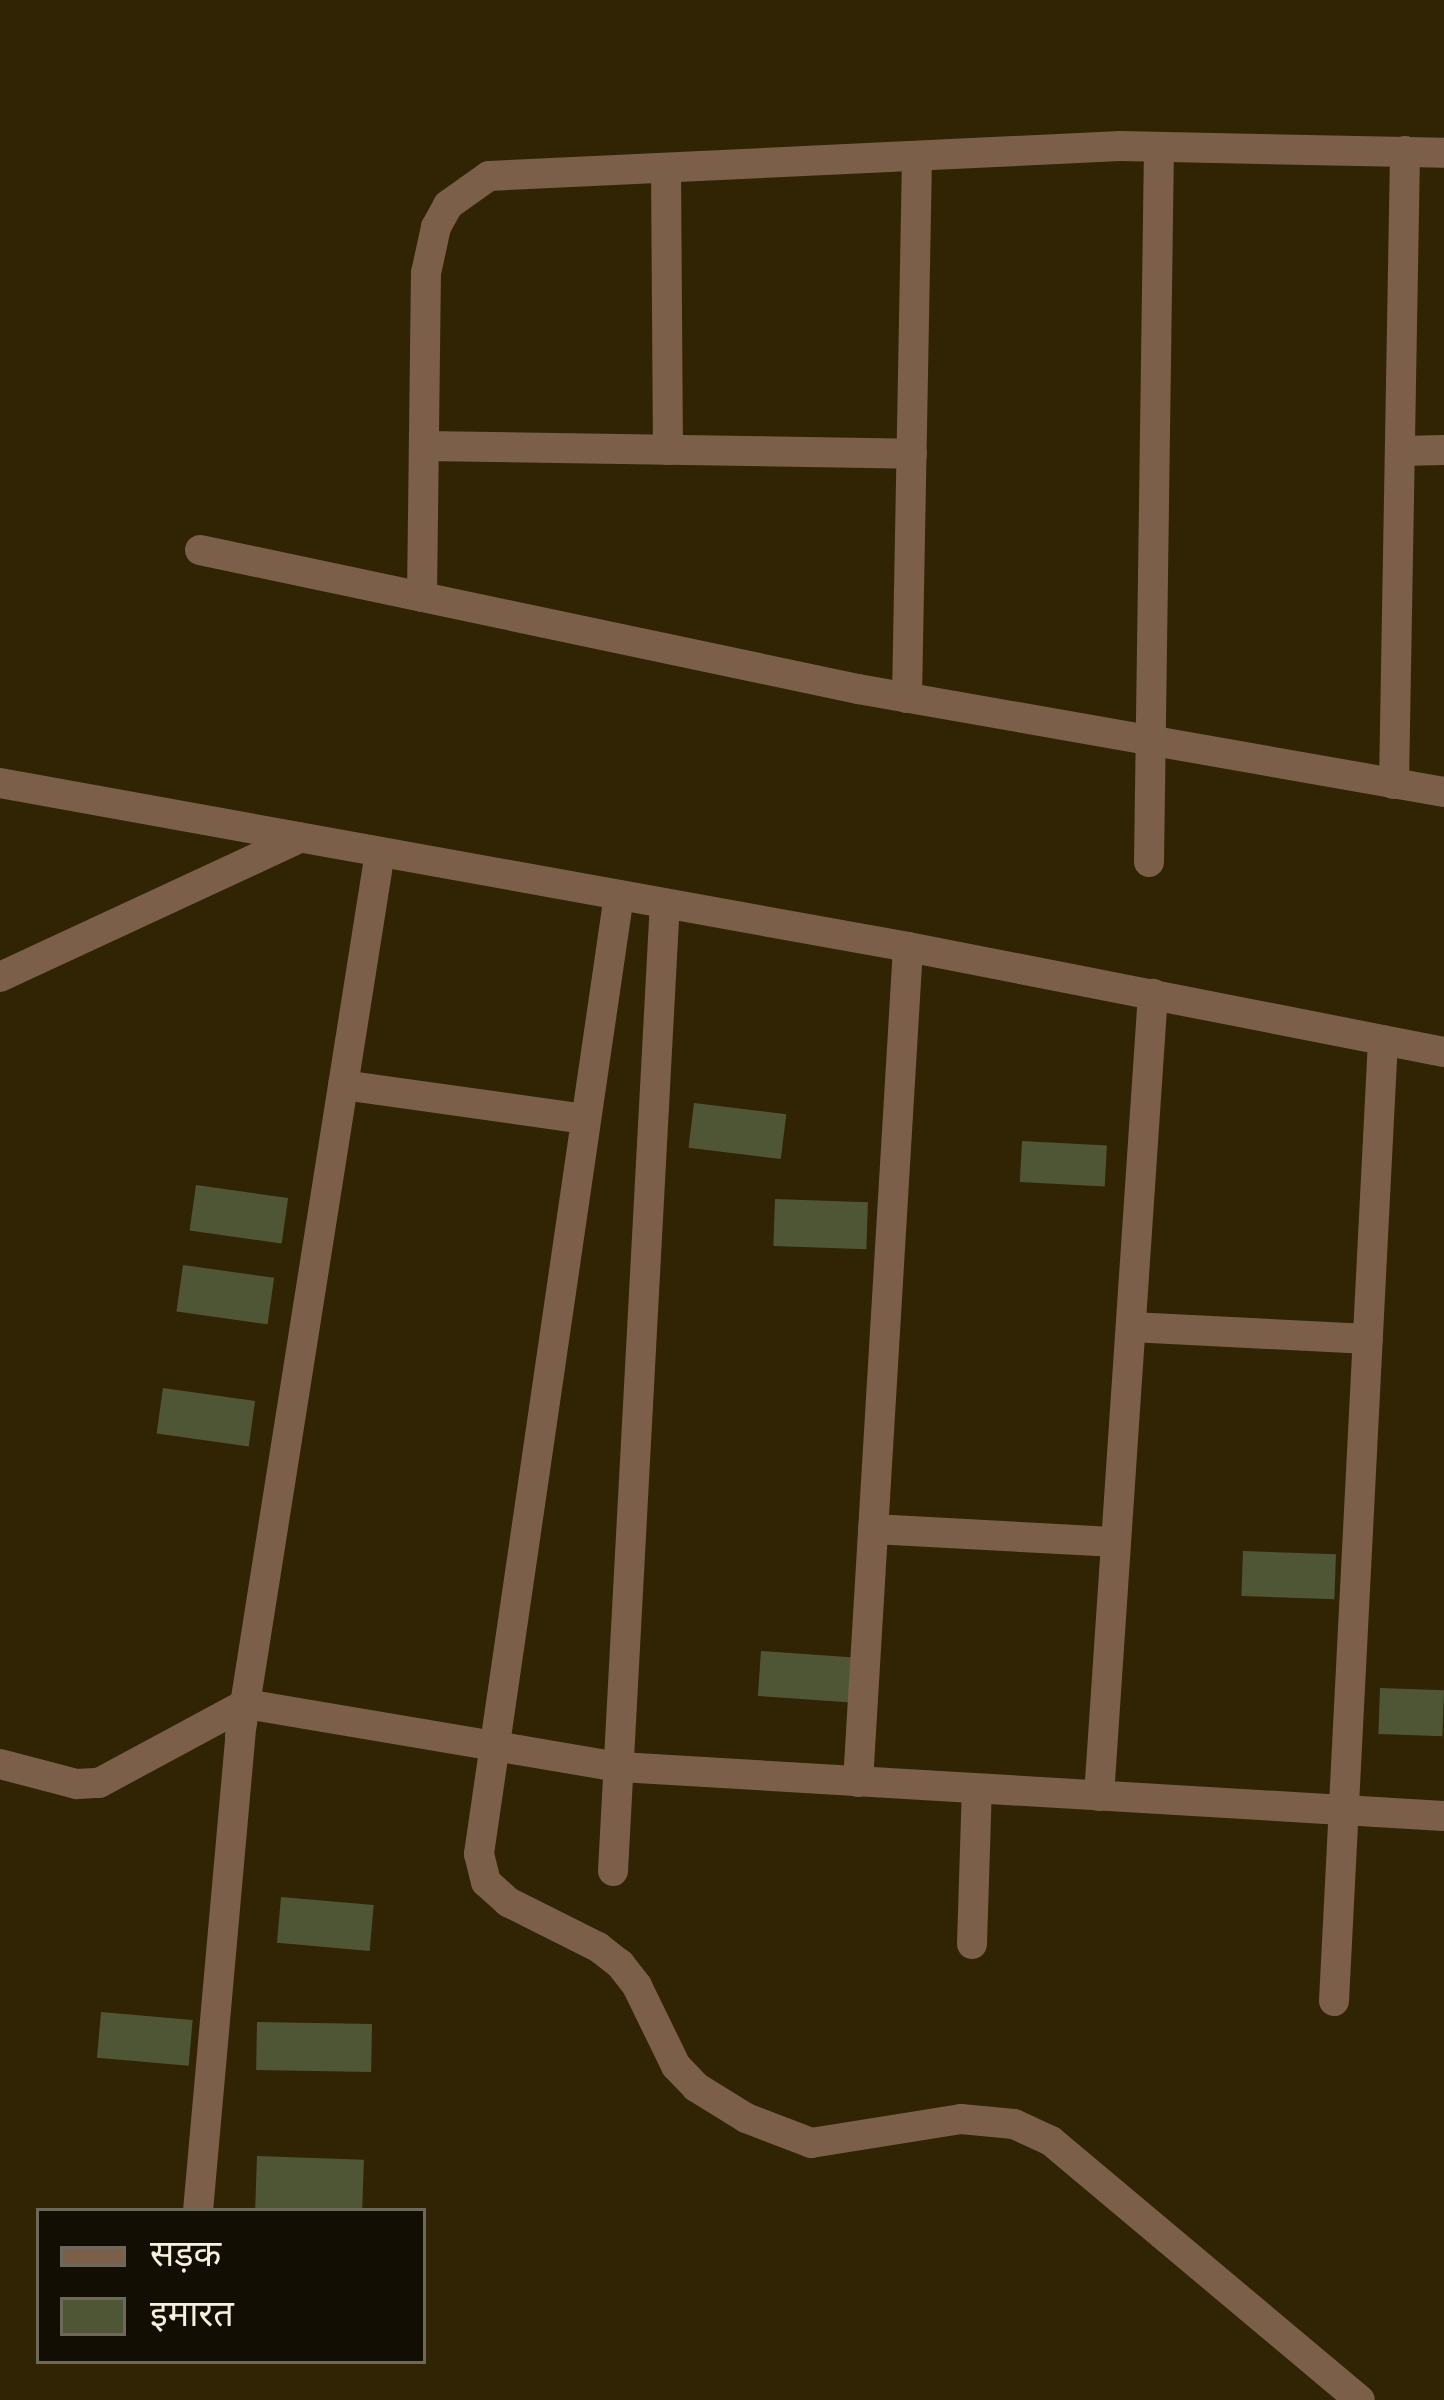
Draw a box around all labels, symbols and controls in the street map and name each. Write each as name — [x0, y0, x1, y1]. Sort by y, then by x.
legend — [36, 2208, 426, 2364]
text: सड़क — [150, 2232, 221, 2273]
text: इमारत — [150, 2292, 234, 2333]

